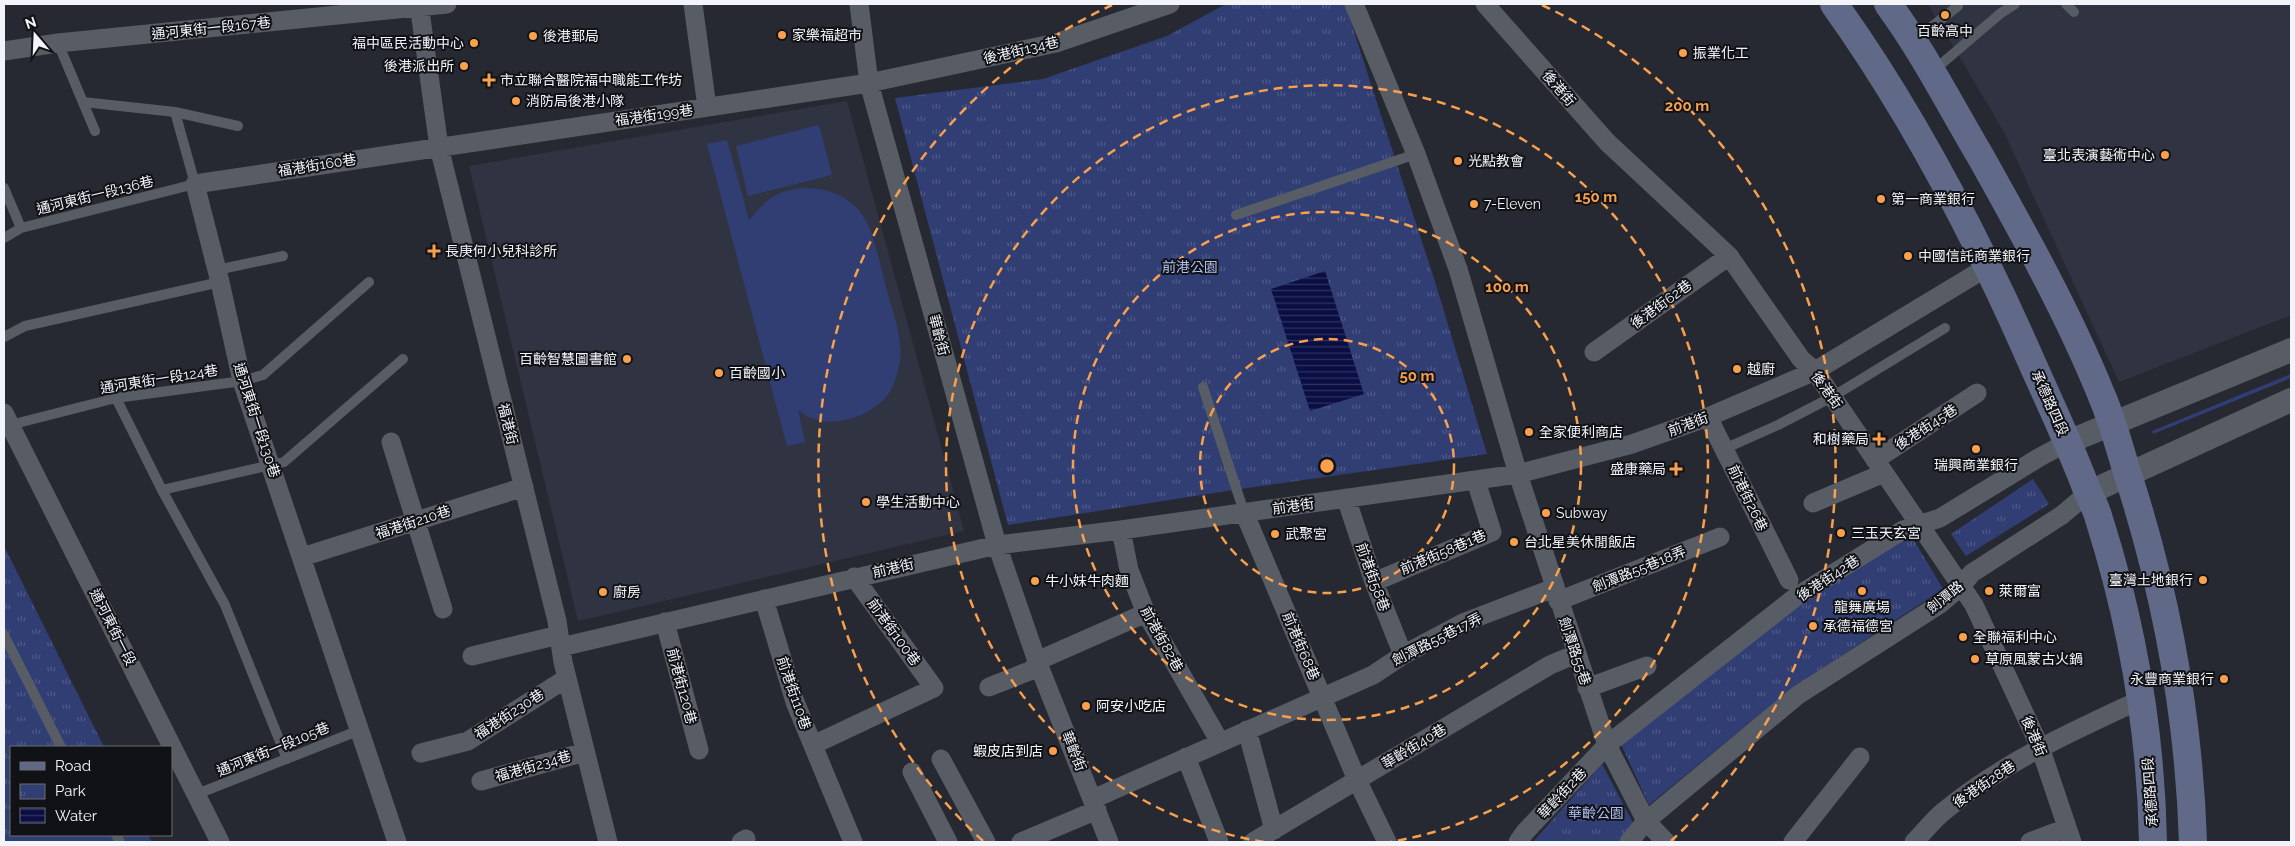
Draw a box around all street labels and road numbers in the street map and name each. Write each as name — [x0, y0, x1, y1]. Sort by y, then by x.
street label: 通河東街一段167巷 — [151, 14, 271, 42]
street label: 後港街134巷 — [982, 34, 1060, 66]
street label: 後港街 — [1539, 67, 1579, 109]
street label: 福港街199巷 — [614, 102, 694, 128]
street label: 福港街160巷 — [277, 151, 357, 179]
street label: 通河東街一段136巷 — [35, 173, 155, 217]
street label: 後港街62巷 — [1627, 276, 1695, 332]
street label: 華齡街 — [926, 313, 952, 357]
street label: 通河東街一段130巷 — [231, 360, 283, 480]
street label: 通河東街一段124巷 — [99, 362, 219, 396]
street label: 後港街 — [1808, 368, 1846, 412]
street label: 承德路四段 — [2028, 368, 2072, 438]
street label: 後港街45巷 — [1892, 401, 1960, 453]
street label: 福港街 — [495, 402, 521, 446]
street label: 前港街 — [1666, 409, 1710, 439]
street label: 前港街26巷 — [1725, 462, 1771, 534]
street label: 前港街 — [1271, 495, 1315, 517]
street label: 福港街210巷 — [374, 502, 452, 542]
street label: 前港街58巷1巷 — [1398, 527, 1488, 577]
street label: 前港街58巷 — [1353, 540, 1393, 614]
street label: 劍潭路55巷18弄 — [1590, 543, 1688, 595]
street label: 後港街42巷 — [1794, 552, 1862, 604]
street label: 前港街 — [871, 555, 915, 581]
street label: 劍潭路 — [1924, 578, 1966, 616]
street label: 通河東街一段 — [87, 586, 139, 668]
street label: 前港街100巷 — [864, 595, 924, 669]
street label: 前港街82巷 — [1138, 604, 1186, 674]
street label: 前港街68巷 — [1279, 609, 1323, 683]
street label: 劍潭路55巷17弄 — [1389, 609, 1485, 669]
street label: 劍潭路55巷 — [1556, 615, 1594, 687]
street label: 前港街120巷 — [664, 646, 700, 726]
street label: 前港街110巷 — [774, 654, 814, 732]
street label: 福港街230巷 — [471, 686, 547, 742]
street label: 後港街 — [2018, 714, 2050, 758]
street label: 通河東街一段105巷 — [214, 719, 332, 779]
street label: 華齡街40巷 — [1379, 721, 1449, 771]
street label: 華齡街 — [1059, 729, 1089, 773]
street label: 福港街234巷 — [493, 748, 573, 784]
street label: 後港街28巷 — [1950, 757, 2018, 811]
street label: 承德路四段 — [2140, 757, 2160, 827]
street label: 華齡街2巷 — [1535, 764, 1589, 822]

